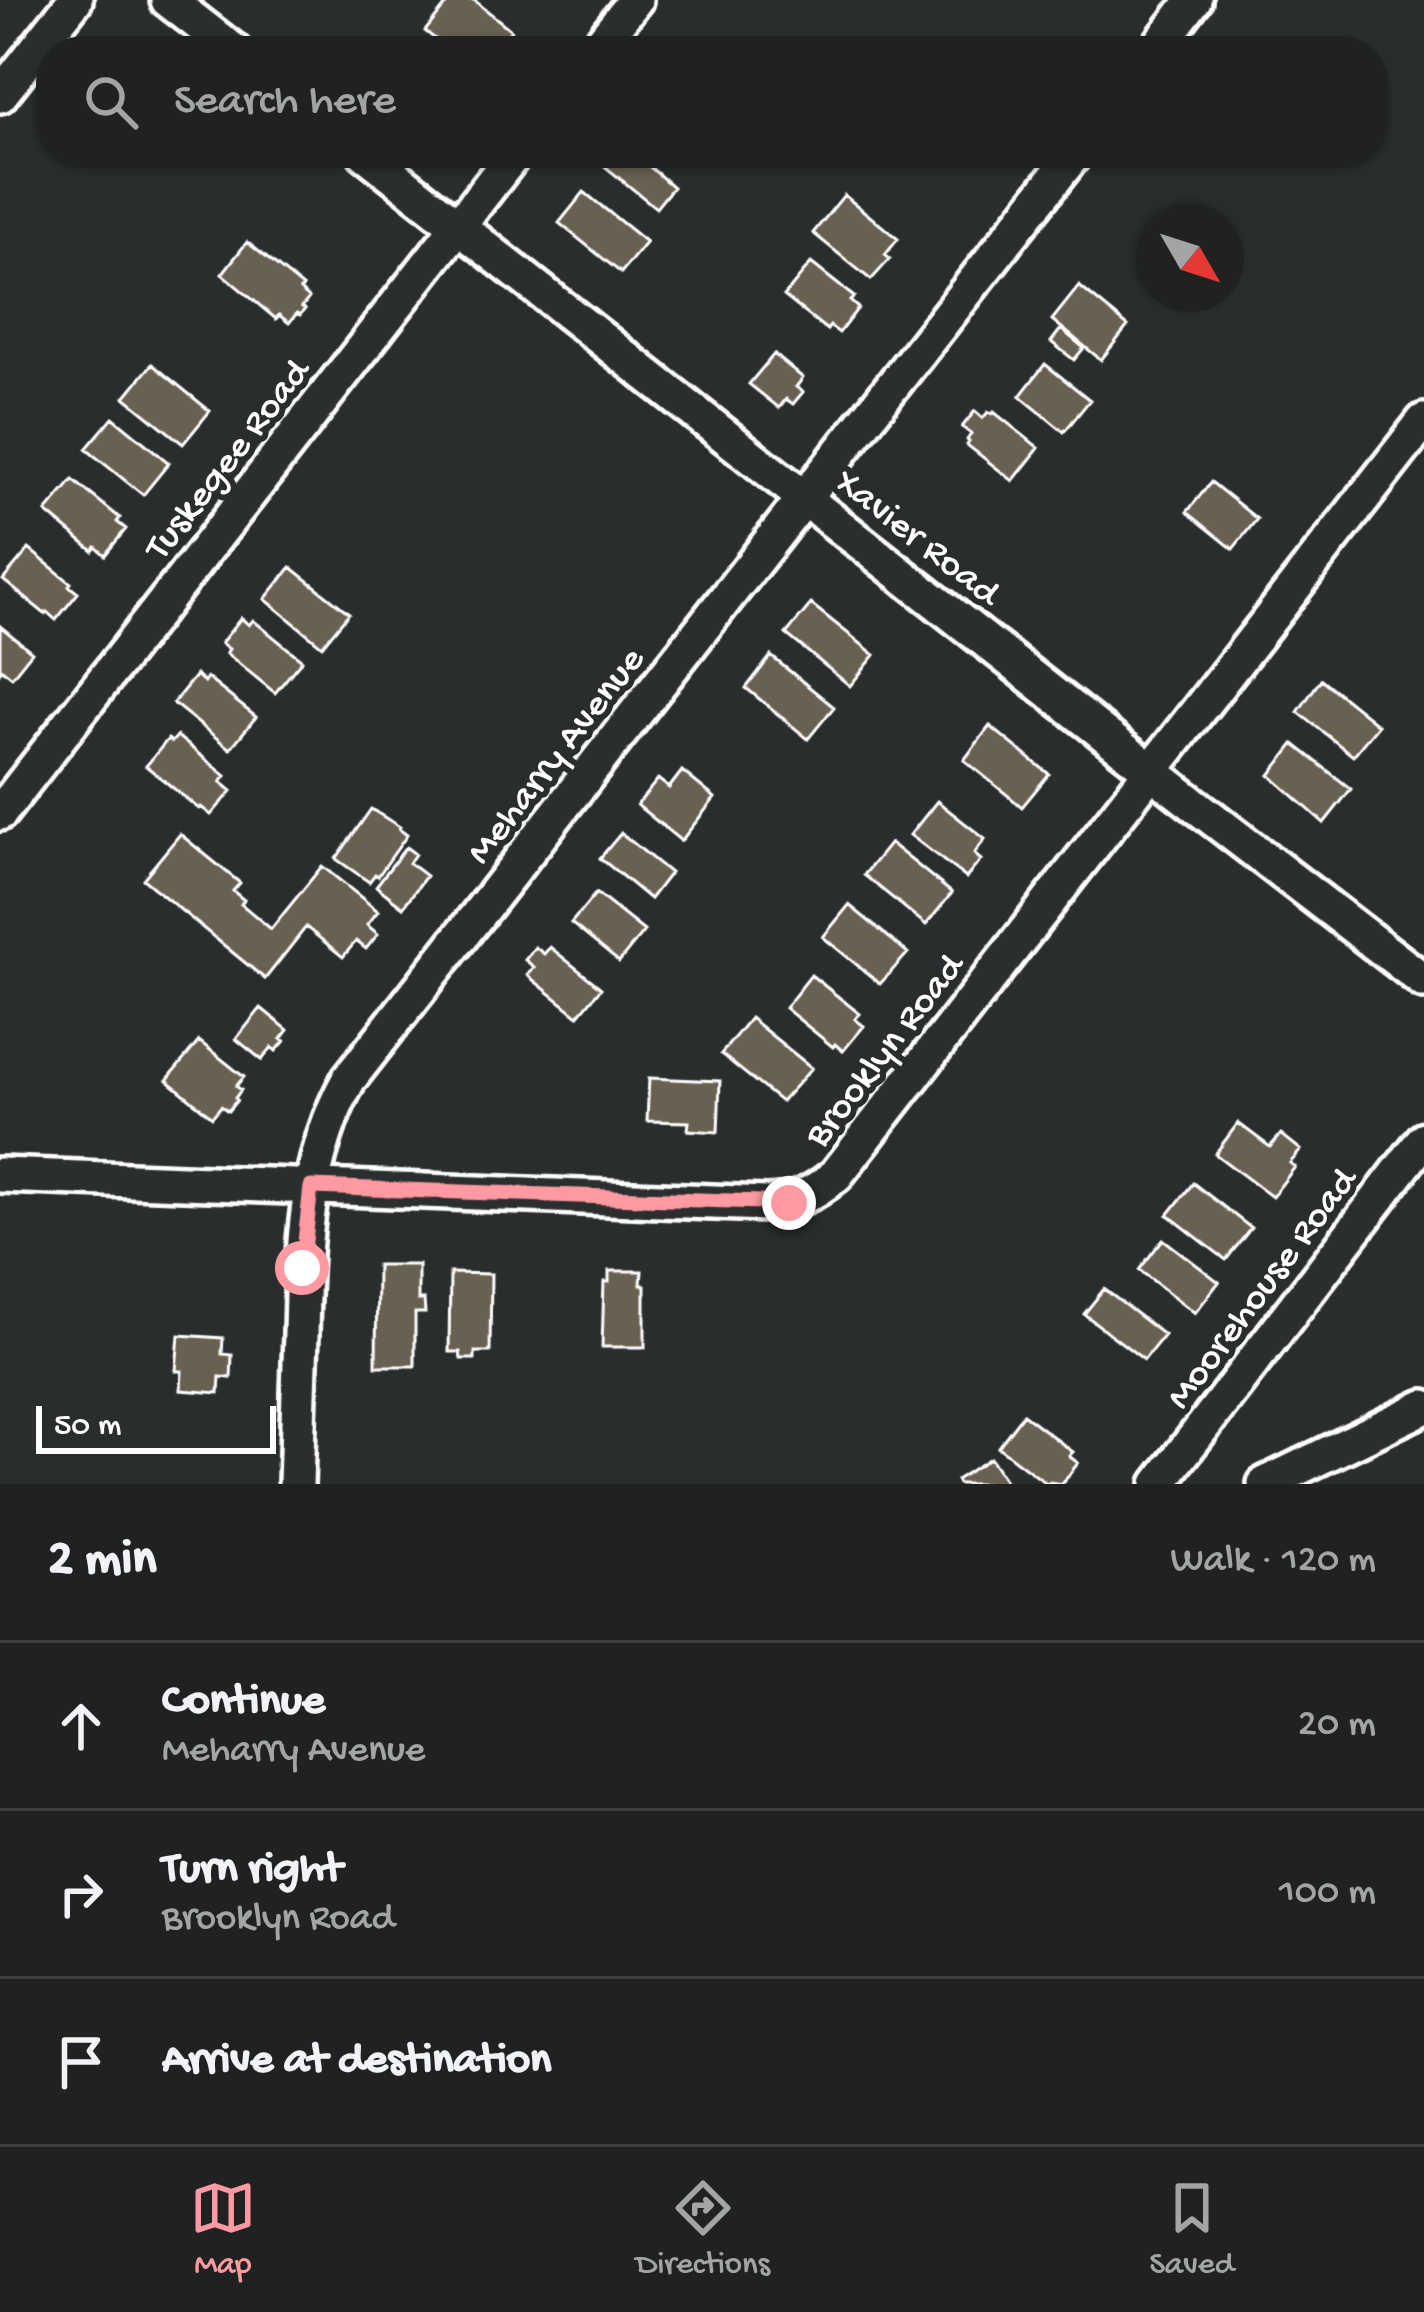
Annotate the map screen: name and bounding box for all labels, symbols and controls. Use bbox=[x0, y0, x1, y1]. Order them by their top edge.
search box bbox=[36, 36, 1388, 168]
icon: search bbox=[78, 69, 144, 135]
text: Search here bbox=[174, 76, 396, 129]
north arrow bbox=[1136, 204, 1244, 312]
street label: Tuskegee Road bbox=[136, 349, 324, 572]
street label: Xavier Road bbox=[823, 460, 1010, 620]
street label: Meharry Avenue bbox=[458, 639, 657, 875]
street label: Brooklyn Road bbox=[796, 944, 978, 1159]
street label: Moorehouse Road bbox=[1158, 1158, 1371, 1420]
route end bbox=[762, 1176, 816, 1230]
route start bbox=[275, 1241, 329, 1295]
scale bar bbox=[36, 1400, 276, 1453]
text: 50 m bbox=[54, 1408, 121, 1446]
text: 2 min bbox=[48, 1532, 157, 1592]
text: Walk · 120 m bbox=[1171, 1539, 1376, 1585]
text: Continue bbox=[162, 1676, 325, 1729]
icon: ahead bbox=[48, 1693, 114, 1759]
text: 20 m bbox=[1298, 1703, 1376, 1749]
text: Meharry Avenue bbox=[162, 1729, 425, 1775]
text: Turn right bbox=[162, 1844, 342, 1897]
icon: right bbox=[48, 1861, 114, 1927]
text: 100 m bbox=[1279, 1871, 1376, 1917]
text: Brooklyn Road bbox=[162, 1897, 394, 1943]
icon: arrive bbox=[48, 2029, 114, 2095]
text: Arrive at destination bbox=[162, 2035, 551, 2088]
tab: Map bbox=[190, 2175, 256, 2285]
tab: Directions bbox=[636, 2175, 770, 2285]
tab: Saved bbox=[1150, 2175, 1234, 2285]

